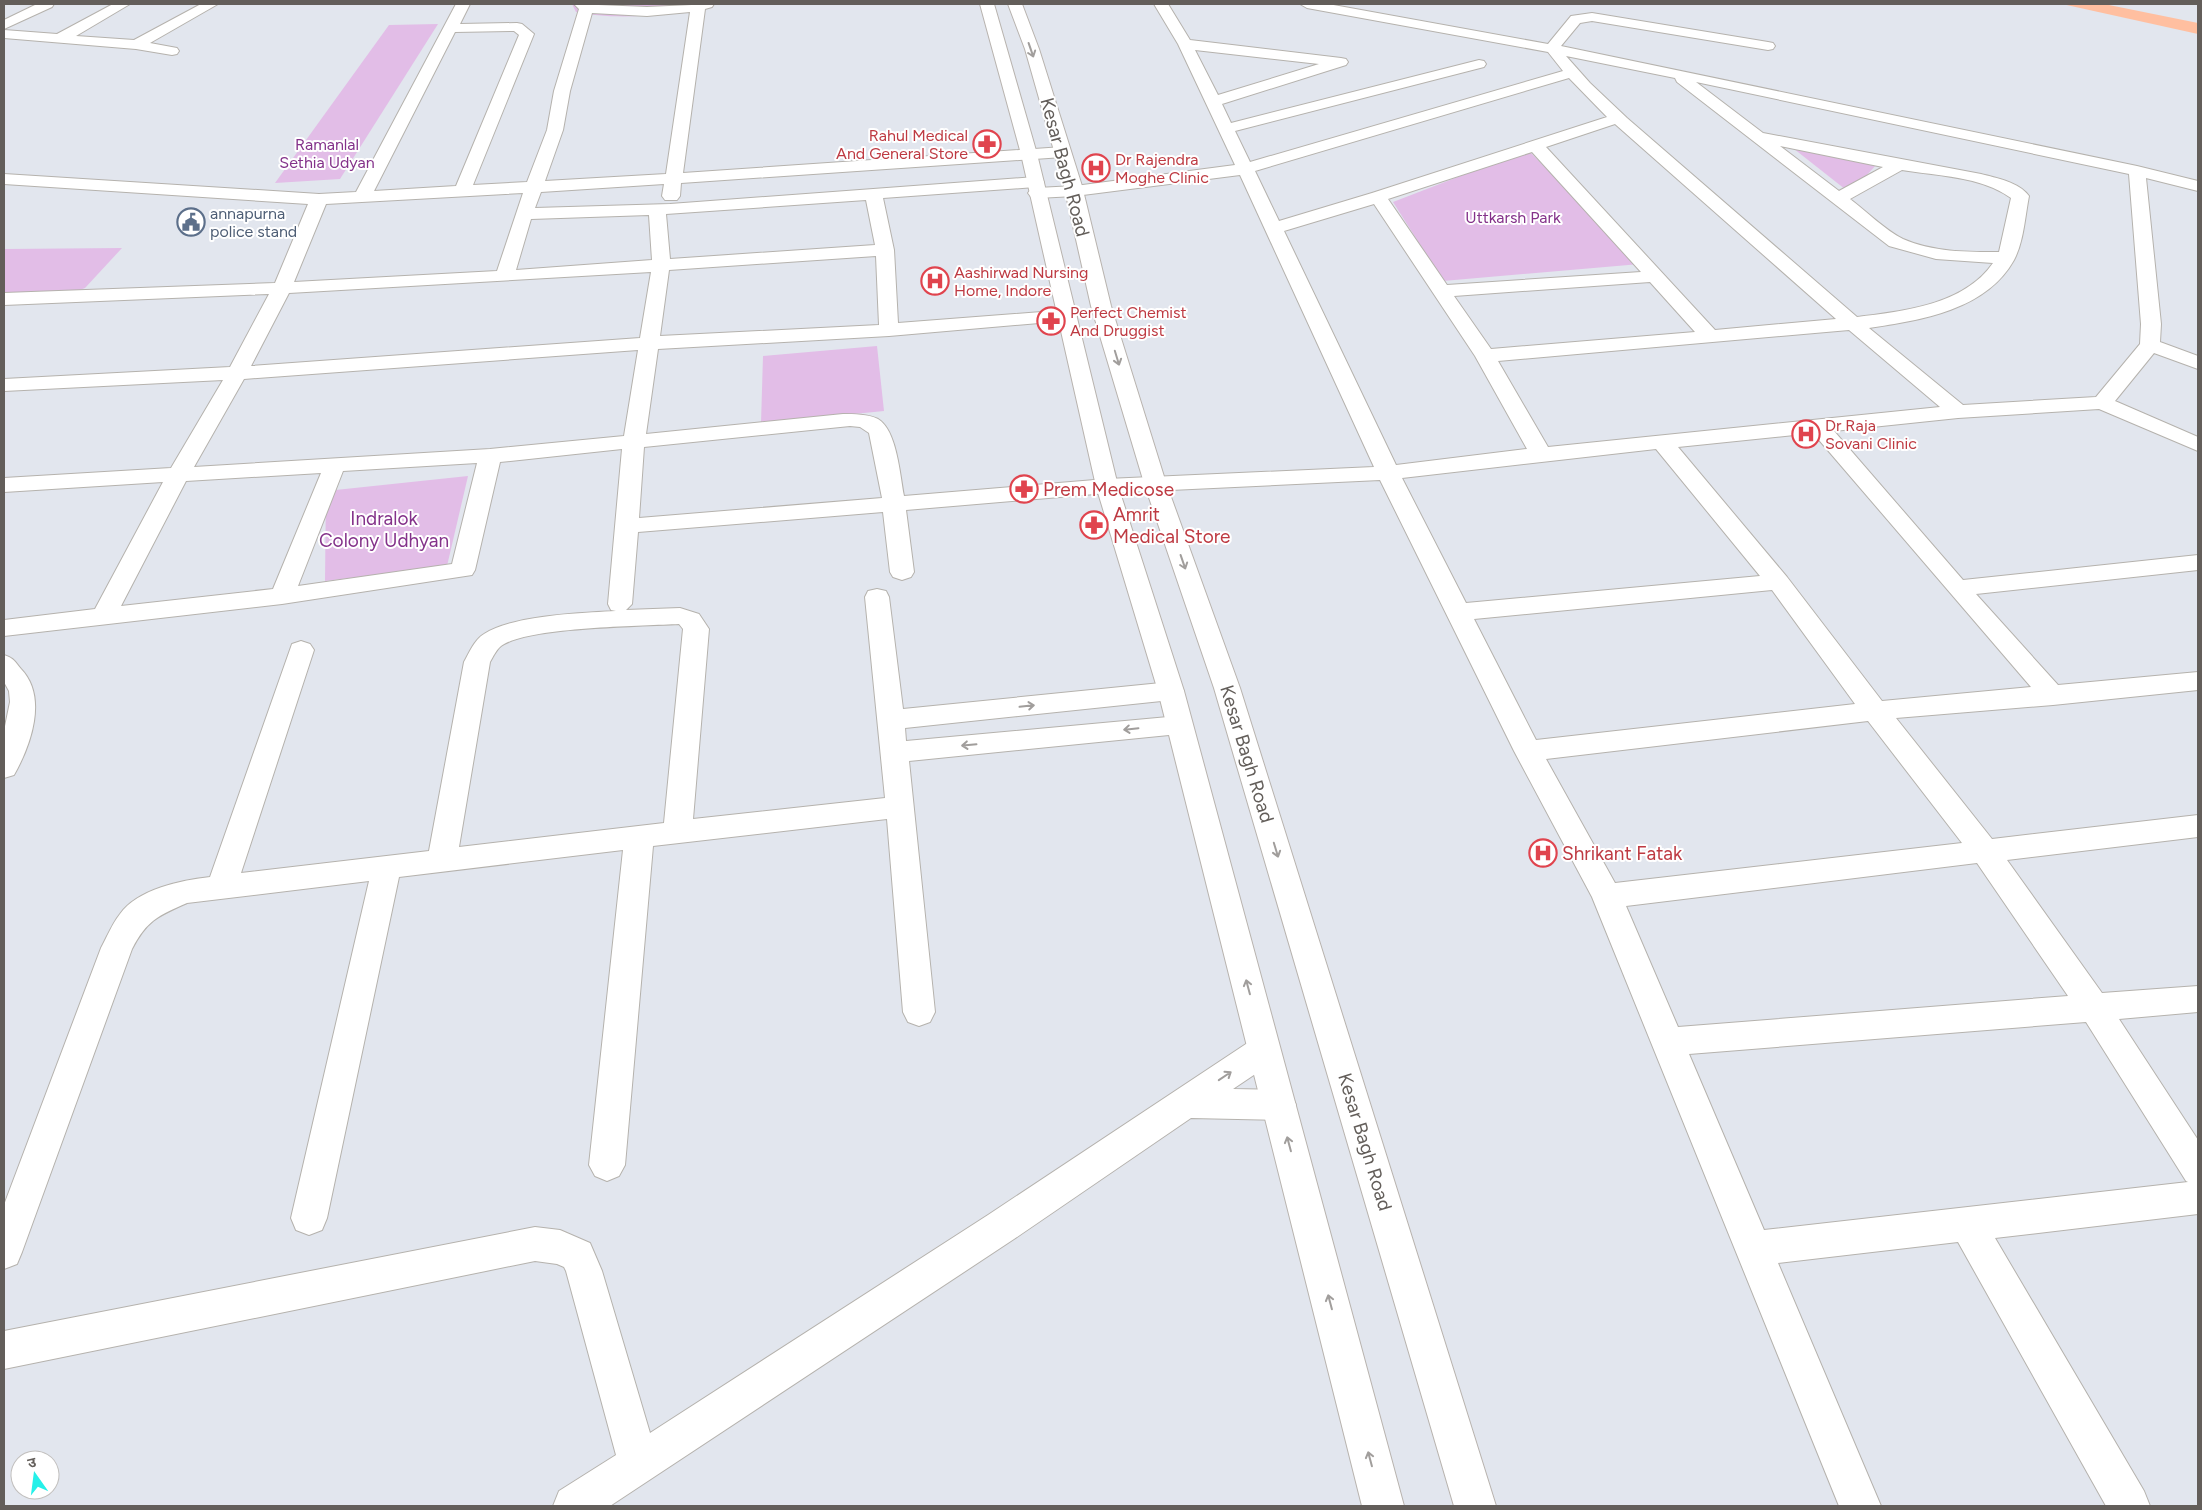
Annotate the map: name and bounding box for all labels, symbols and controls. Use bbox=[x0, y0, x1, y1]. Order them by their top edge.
one-way arrow bbox=[1027, 41, 1037, 57]
street label: Kesar Bagh Road bbox=[1035, 95, 1095, 239]
place label: Rahul Medical And General Store bbox=[836, 126, 968, 163]
pharmacy icon: Rahul Medical And General Store bbox=[972, 129, 1002, 159]
park label: Ramanlal Sethia Udyan bbox=[279, 135, 375, 172]
place label: Dr Rajendra Moghe Clinic bbox=[1115, 150, 1209, 187]
hospital icon: Dr Rajendra Moghe Clinic bbox=[1081, 153, 1111, 183]
place label: annapurna police stand bbox=[210, 204, 297, 241]
public building icon: annapurna police stand bbox=[176, 207, 206, 237]
park label: Uttkarsh Park bbox=[1465, 208, 1561, 227]
place label: Aashirwad Nursing Home, Indore bbox=[954, 263, 1088, 300]
hospital icon: Aashirwad Nursing Home, Indore bbox=[920, 266, 950, 296]
place label: Perfect Chemist And Druggist bbox=[1070, 303, 1187, 340]
pharmacy icon: Perfect Chemist And Druggist bbox=[1036, 306, 1066, 336]
one-way arrow bbox=[1112, 349, 1122, 365]
place label: Dr Raja Sovani Clinic bbox=[1825, 416, 1917, 453]
hospital icon: Dr Raja Sovani Clinic bbox=[1791, 419, 1821, 449]
pharmacy icon: Prem Medicose bbox=[1009, 474, 1039, 504]
place label: Prem Medicose bbox=[1043, 478, 1174, 501]
place label: Amrit Medical Store bbox=[1113, 503, 1230, 548]
park label: Indralok Colony Udhyan bbox=[319, 507, 449, 552]
pharmacy icon: Amrit Medical Store bbox=[1079, 510, 1109, 540]
one-way arrow bbox=[1179, 554, 1188, 569]
street label: Kesar Bagh Road bbox=[1215, 682, 1279, 826]
one-way arrow bbox=[1019, 701, 1035, 711]
one-way arrow bbox=[1123, 724, 1139, 734]
one-way arrow bbox=[961, 740, 977, 750]
hospital icon: Shrikant Fatak bbox=[1528, 838, 1558, 868]
one-way arrow bbox=[1272, 841, 1282, 857]
place label: Shrikant Fatak bbox=[1562, 842, 1683, 865]
one-way arrow bbox=[1242, 980, 1252, 996]
street label: Kesar Bagh Road bbox=[1333, 1070, 1397, 1214]
one-way arrow bbox=[1218, 1071, 1232, 1081]
one-way arrow bbox=[1284, 1137, 1293, 1153]
one-way arrow bbox=[1324, 1294, 1334, 1310]
north arrow bbox=[10, 1450, 60, 1500]
one-way arrow bbox=[1365, 1452, 1375, 1468]
text: उ bbox=[26, 1453, 39, 1472]

